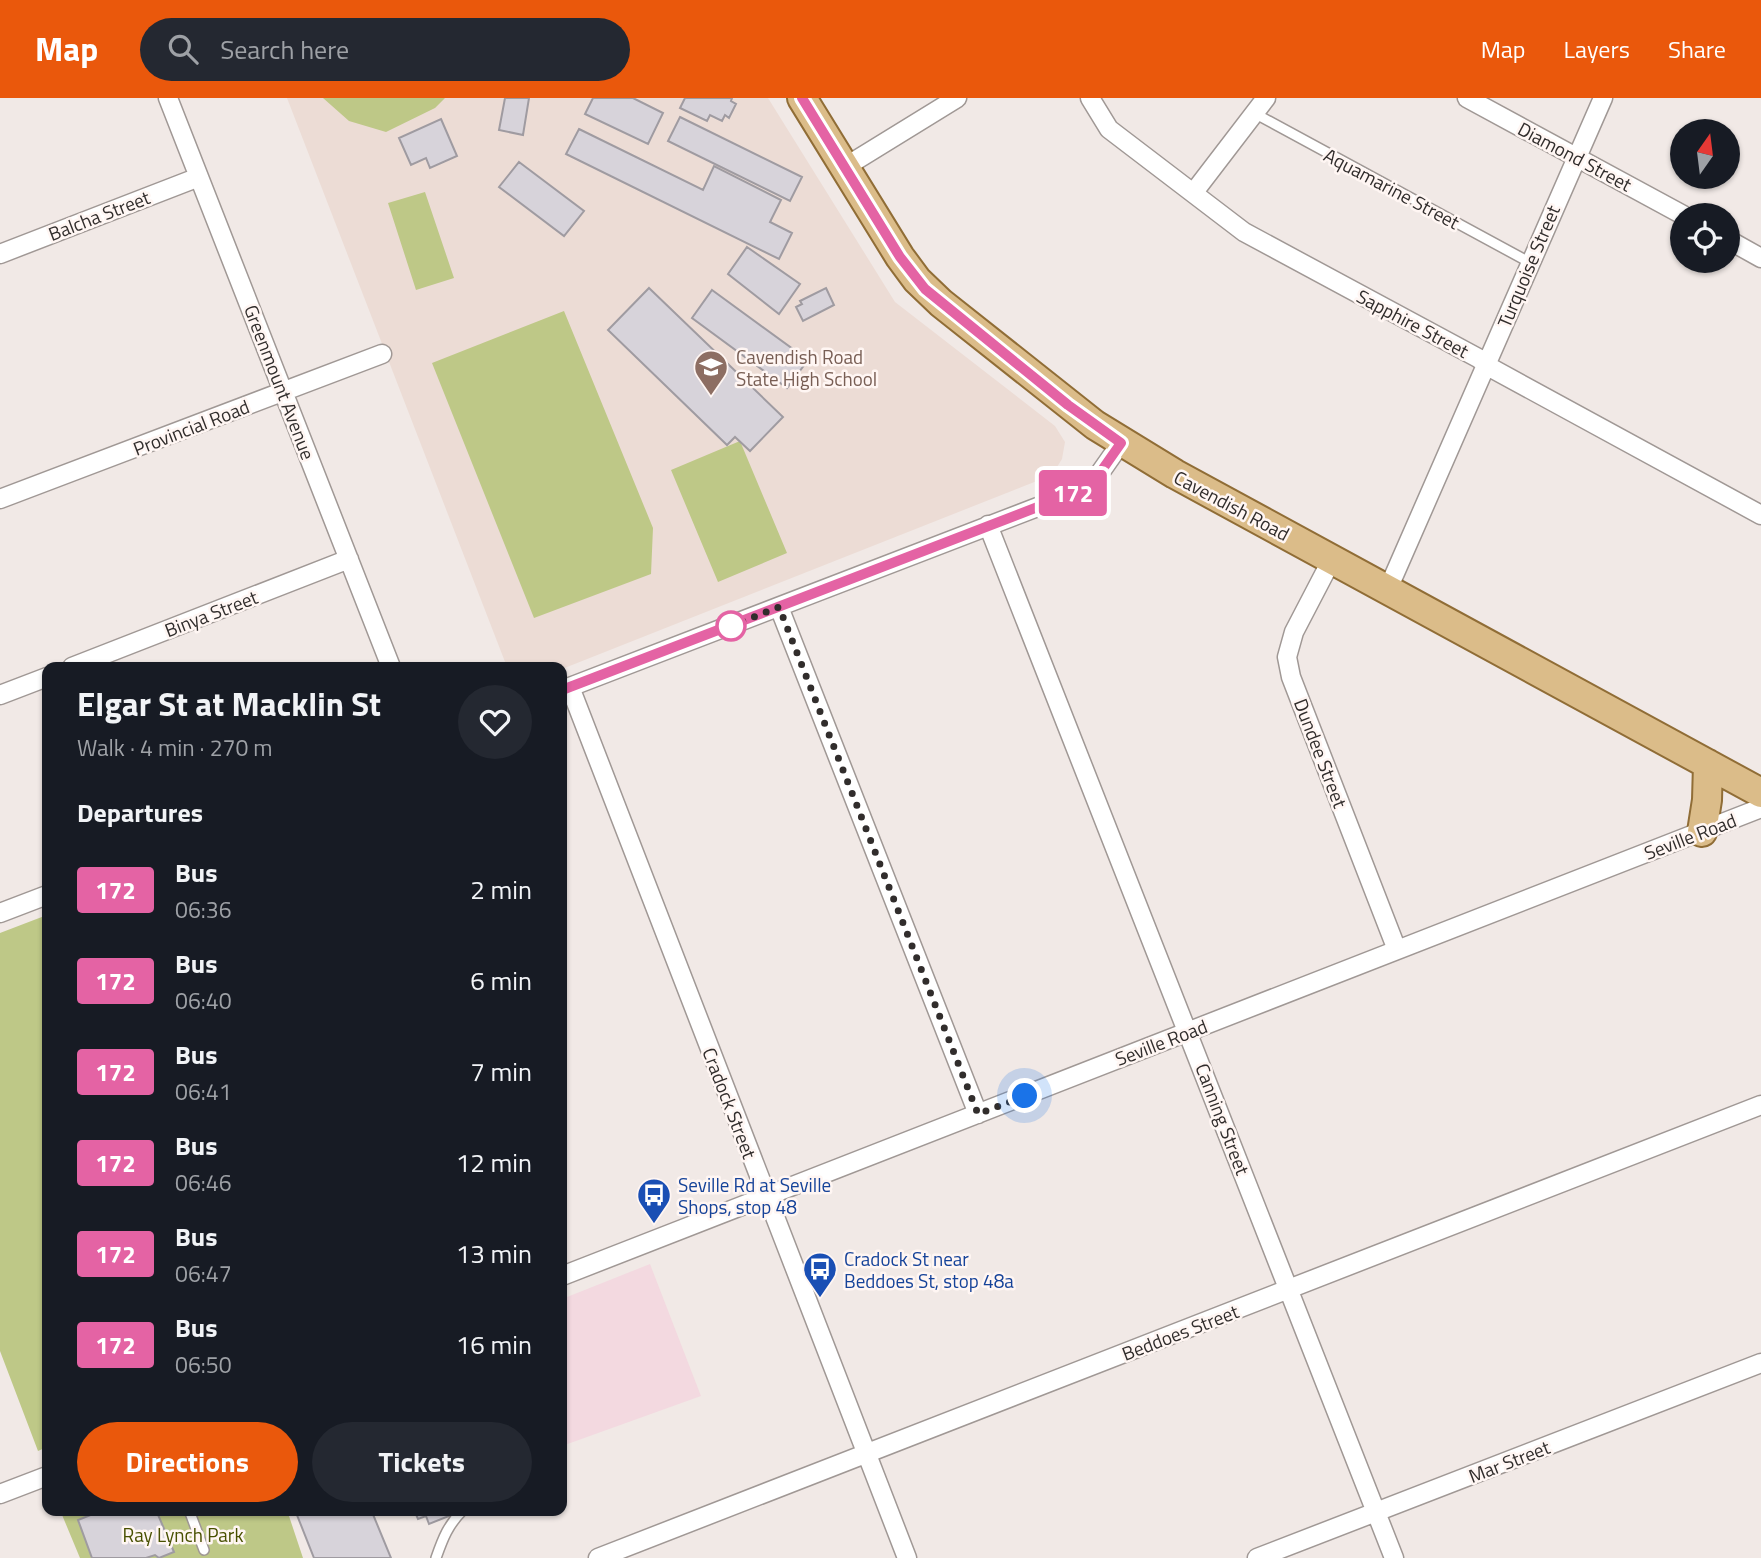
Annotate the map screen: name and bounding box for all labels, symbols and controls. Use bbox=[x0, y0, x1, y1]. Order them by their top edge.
search box bbox=[140, 18, 630, 81]
text: Map bbox=[35, 24, 98, 74]
icon: search bbox=[164, 30, 202, 68]
text: Search here bbox=[220, 30, 349, 69]
text: Map bbox=[1481, 31, 1526, 67]
text: Layers bbox=[1564, 31, 1630, 67]
text: Share bbox=[1668, 31, 1726, 67]
street label: Diamond Street bbox=[1513, 114, 1637, 198]
north arrow bbox=[1670, 119, 1740, 189]
map controls bbox=[1670, 119, 1740, 273]
street label: Aquamarine Street bbox=[1319, 140, 1465, 236]
street label: Balcha Street bbox=[44, 182, 154, 248]
street label: Turquoise Street bbox=[1489, 200, 1567, 332]
button: locate bbox=[1670, 203, 1740, 273]
street label: Sapphire Street bbox=[1352, 281, 1475, 365]
street label: Greenmount Avenue bbox=[237, 300, 323, 464]
place label: Cavendish Road State High School bbox=[736, 342, 877, 393]
school or university icon: Cavendish Road State High School bbox=[692, 348, 730, 397]
street label: Provincial Road bbox=[129, 391, 253, 463]
street label: Cavendish Road bbox=[1169, 462, 1295, 548]
line badge: 172 bbox=[1033, 470, 1113, 516]
text: 172 bbox=[1053, 475, 1093, 511]
street label: Binya Street bbox=[160, 582, 262, 644]
unlabelled marker bbox=[716, 611, 746, 641]
text: Elgar St at Macklin St bbox=[77, 679, 381, 729]
button: heart bbox=[458, 685, 532, 759]
street label: Dundee Street bbox=[1287, 694, 1355, 812]
text: Walk · 4 min · 270 m bbox=[77, 730, 273, 765]
text: Departures bbox=[77, 793, 203, 832]
street label: Seville Road bbox=[1640, 805, 1740, 867]
text: Bus bbox=[175, 853, 217, 892]
text: 2 min bbox=[470, 870, 532, 909]
text: 172 bbox=[95, 872, 136, 908]
text: 06:36 bbox=[175, 892, 232, 927]
text: Bus bbox=[175, 944, 217, 983]
text: 6 min bbox=[470, 961, 532, 1000]
text: 172 bbox=[95, 963, 136, 999]
text: 06:40 bbox=[175, 983, 232, 1018]
street label: Seville Road bbox=[1111, 1011, 1211, 1073]
text: Bus bbox=[175, 1035, 217, 1074]
street label: Cradock Street bbox=[696, 1043, 765, 1163]
text: 7 min bbox=[470, 1052, 532, 1091]
text: 172 bbox=[95, 1054, 136, 1090]
street label: Canning Street bbox=[1188, 1059, 1258, 1179]
text: 06:41 bbox=[175, 1074, 232, 1109]
your location bbox=[1007, 1078, 1042, 1113]
text: Bus bbox=[175, 1126, 217, 1165]
text: 12 min bbox=[456, 1143, 532, 1182]
text: 172 bbox=[95, 1145, 136, 1181]
text: 06:46 bbox=[175, 1165, 232, 1200]
place label: Seville Rd at Seville Shops, stop 48 bbox=[678, 1170, 831, 1221]
bus stop icon: Seville Rd at Seville Shops, stop 48 bbox=[635, 1176, 673, 1225]
text: Bus bbox=[175, 1217, 217, 1256]
text: 13 min bbox=[456, 1234, 532, 1273]
text: 172 bbox=[95, 1236, 136, 1272]
place label: Cradock St near Beddoes St, stop 48a bbox=[844, 1244, 1014, 1295]
bus stop icon: Cradock St near Beddoes St, stop 48a bbox=[801, 1250, 839, 1299]
text: 06:47 bbox=[175, 1256, 232, 1291]
street label: Beddoes Street bbox=[1117, 1296, 1243, 1368]
text: Bus bbox=[175, 1308, 217, 1347]
text: 16 min bbox=[456, 1325, 532, 1364]
text: 172 bbox=[95, 1327, 136, 1363]
text: 06:50 bbox=[175, 1347, 232, 1382]
button: Directions bbox=[77, 1422, 298, 1502]
button: Tickets bbox=[312, 1422, 532, 1502]
street label: Mar Street bbox=[1464, 1432, 1554, 1490]
park label: Ray Lynch Park bbox=[122, 1520, 244, 1549]

